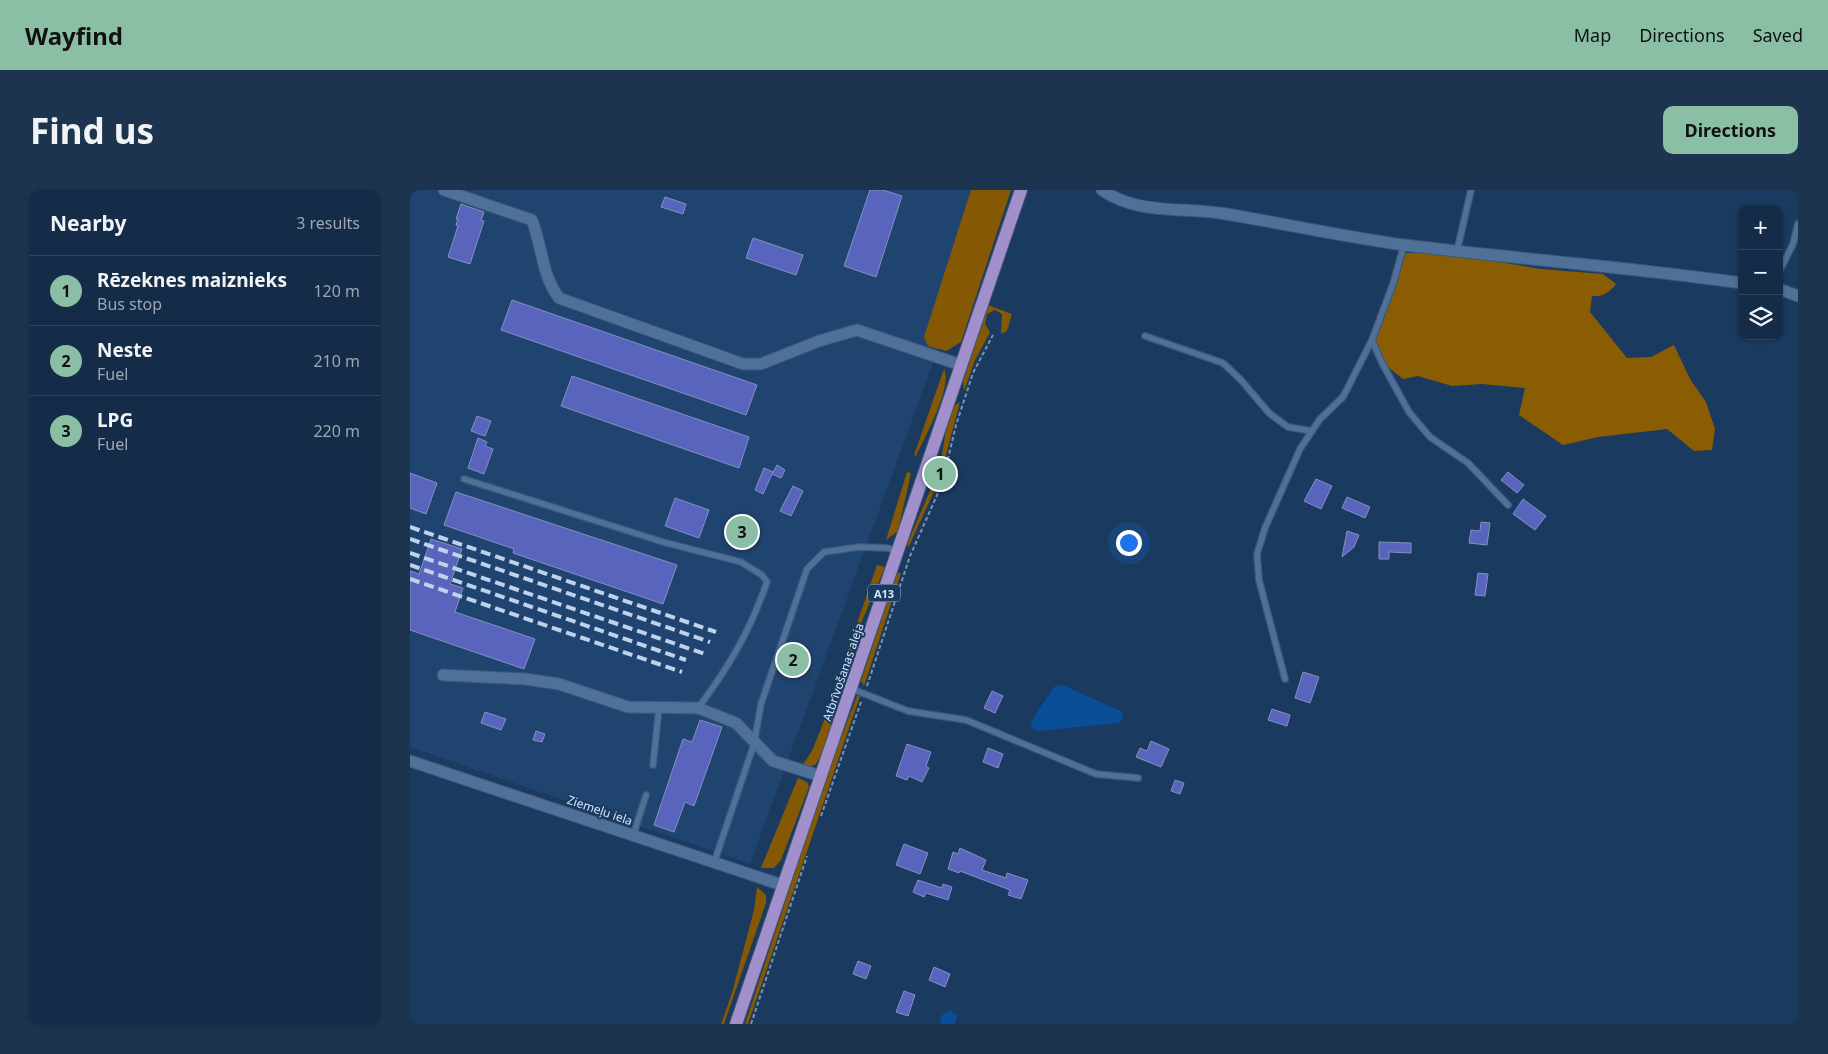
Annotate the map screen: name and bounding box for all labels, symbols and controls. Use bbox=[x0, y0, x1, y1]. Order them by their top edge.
text: Wayfind bbox=[25, 19, 123, 52]
text: Map bbox=[1574, 23, 1611, 47]
text: Directions bbox=[1639, 23, 1725, 47]
text: Saved bbox=[1753, 23, 1803, 47]
button: Directions bbox=[1663, 106, 1798, 154]
text: Find us bbox=[30, 107, 154, 154]
map controls bbox=[1738, 205, 1783, 340]
button: + bbox=[1738, 205, 1783, 250]
text: Nearby bbox=[50, 209, 126, 237]
text: 3 results bbox=[296, 212, 360, 234]
button: − bbox=[1738, 250, 1783, 295]
text: Rēzeknes maiznieks bbox=[97, 267, 287, 293]
text: 1 bbox=[61, 280, 71, 302]
text: 120 m bbox=[313, 280, 360, 302]
text: Bus stop bbox=[97, 293, 162, 315]
button: layers bbox=[1738, 295, 1783, 340]
text: Neste bbox=[97, 337, 153, 363]
text: 2 bbox=[61, 350, 71, 372]
text: 210 m bbox=[313, 350, 360, 372]
text: Fuel bbox=[97, 363, 128, 385]
text: LPG bbox=[97, 407, 133, 433]
text: 3 bbox=[61, 420, 71, 442]
text: 220 m bbox=[313, 420, 360, 442]
text: Fuel bbox=[97, 433, 128, 455]
pin: 1 bbox=[924, 455, 956, 493]
pin: 3 bbox=[726, 513, 758, 551]
your location bbox=[1116, 530, 1142, 556]
road number: A13 bbox=[868, 584, 900, 602]
street label: Atbrīvošanas aleja bbox=[818, 621, 868, 723]
pin: 2 bbox=[777, 641, 809, 679]
street label: Ziemeļu iela bbox=[565, 791, 635, 829]

